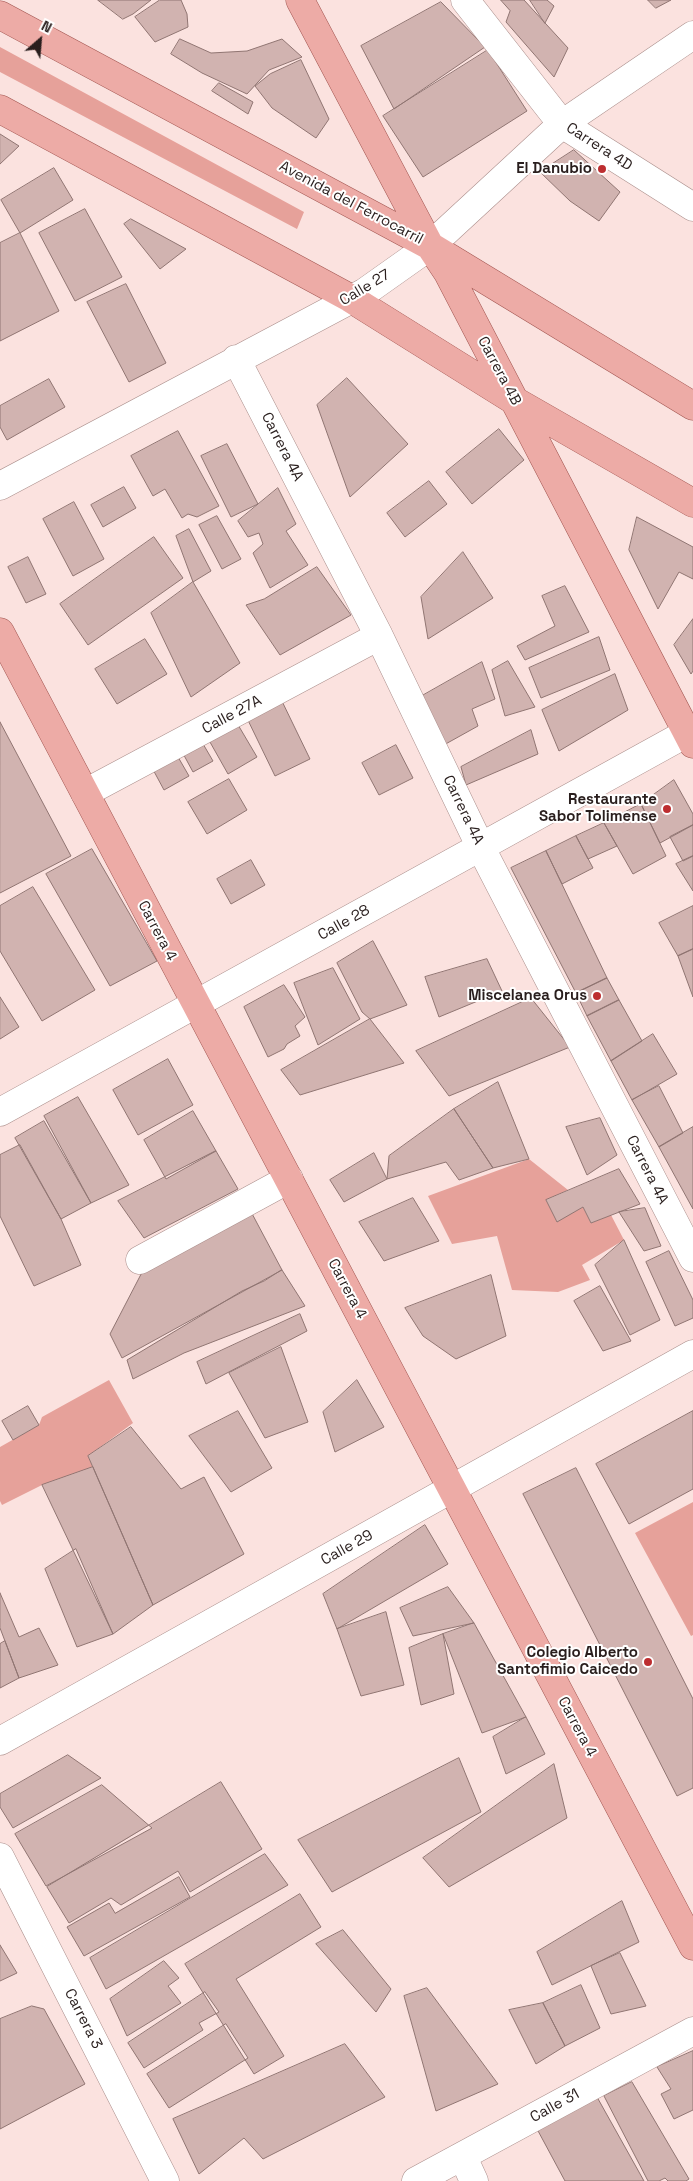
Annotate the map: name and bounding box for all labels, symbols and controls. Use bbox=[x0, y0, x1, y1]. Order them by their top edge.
north arrow bbox=[15, 15, 65, 65]
text: N bbox=[39, 16, 55, 37]
street label: Carrera 4D bbox=[562, 119, 636, 175]
street label: Avenida del Ferrocarril bbox=[276, 157, 426, 249]
place label: El Danubio bbox=[516, 160, 592, 178]
marker: El Danubio bbox=[596, 163, 608, 175]
street label: Calle 27 bbox=[336, 266, 394, 310]
street label: Carrera 4B bbox=[473, 334, 525, 408]
street label: Carrera 4A bbox=[257, 410, 307, 484]
street label: Calle 27A bbox=[199, 692, 265, 738]
street label: Carrera 4A bbox=[438, 772, 488, 848]
place label: Restaurante Sabor Tolimense bbox=[539, 791, 657, 826]
marker: Restaurante Sabor Tolimense bbox=[661, 803, 673, 815]
street label: Carrera 4 bbox=[134, 898, 180, 964]
street label: Calle 28 bbox=[315, 901, 373, 945]
place label: Miscelanea Orus bbox=[468, 987, 587, 1005]
marker: Miscelanea Orus bbox=[591, 990, 603, 1002]
street label: Carrera 4A bbox=[622, 1133, 672, 1207]
street label: Carrera 4 bbox=[324, 1256, 370, 1322]
street label: Calle 29 bbox=[318, 1526, 376, 1570]
place label: Colegio Alberto Santofimio Caicedo bbox=[497, 1644, 638, 1679]
marker: Colegio Alberto Santofimio Caicedo bbox=[642, 1656, 654, 1668]
street label: Carrera 4 bbox=[554, 1694, 600, 1760]
street label: Carrera 3 bbox=[60, 1986, 106, 2052]
street label: Calle 31 bbox=[527, 2085, 583, 2127]

